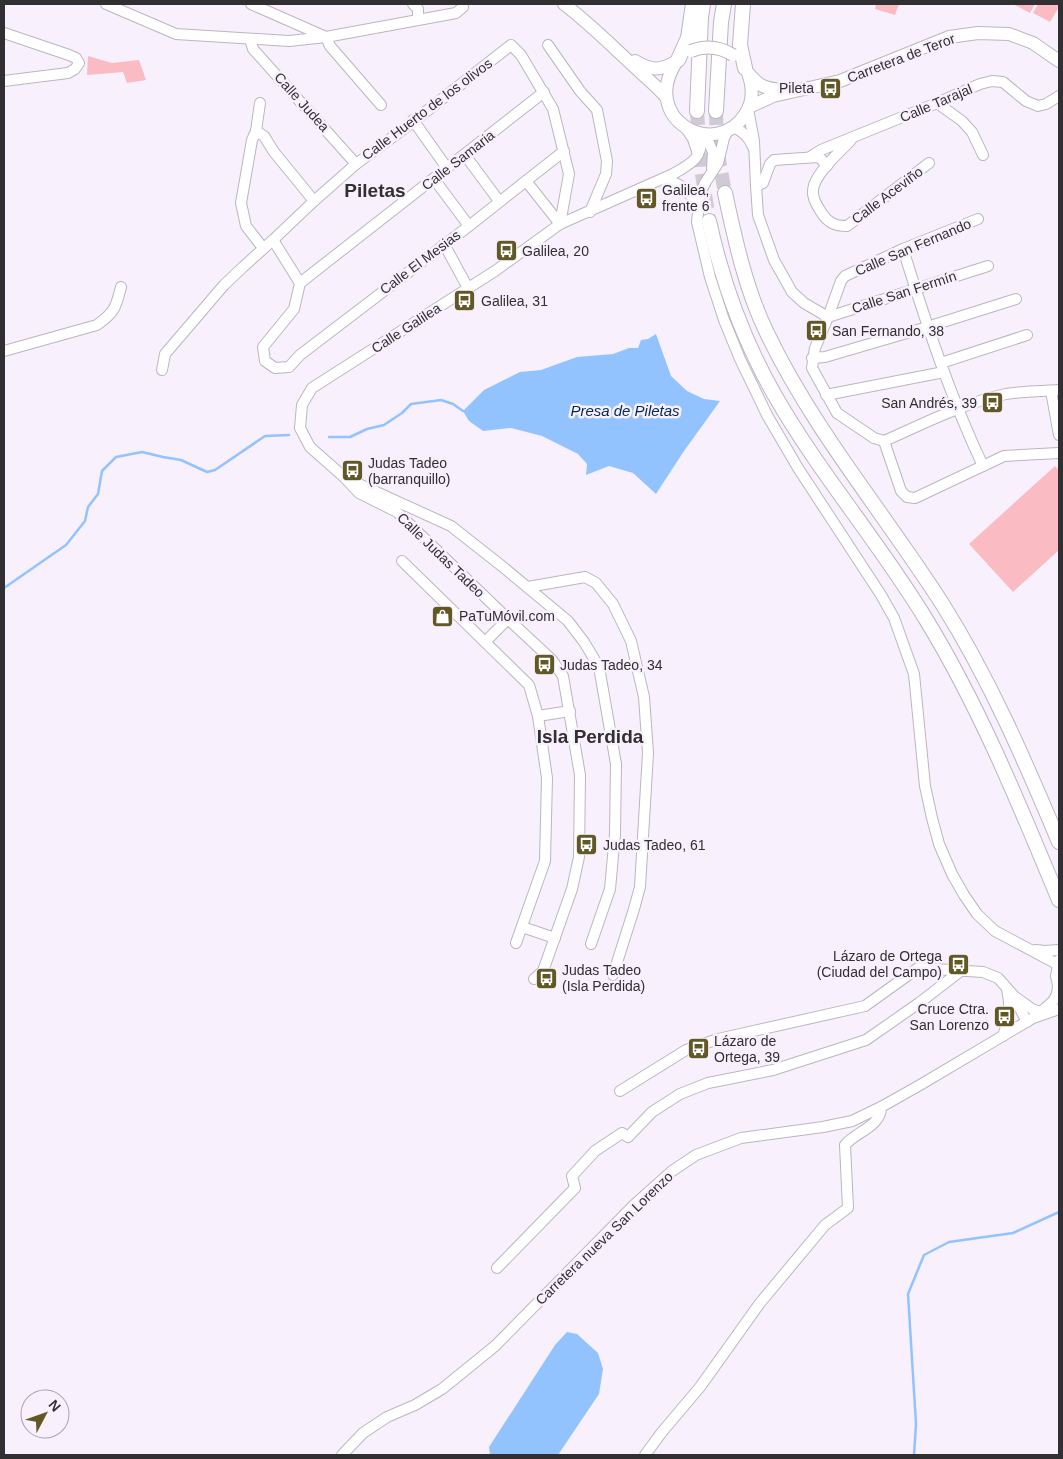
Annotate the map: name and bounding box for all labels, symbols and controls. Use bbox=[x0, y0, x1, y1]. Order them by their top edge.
street label: Carretera de Teror bbox=[845, 30, 957, 86]
street label: Calle Huerto de los olivos bbox=[359, 55, 495, 163]
street label: Calle Judea bbox=[271, 69, 333, 135]
bus stop icon: Pileta bbox=[818, 76, 842, 100]
place label: Pileta bbox=[779, 80, 814, 96]
street label: Calle Tarajal bbox=[898, 81, 974, 125]
street label: Calle Samaria bbox=[418, 127, 498, 193]
street label: Calle Aceviño bbox=[848, 163, 926, 227]
district label: Piletas bbox=[344, 180, 406, 201]
place label: Galilea, frente 6 bbox=[662, 182, 710, 214]
bus stop icon: Galilea, frente 6 bbox=[634, 186, 658, 210]
street label: Calle San Fernando bbox=[853, 215, 974, 279]
street label: Calle El Mesias bbox=[377, 227, 463, 297]
bus stop icon: Galilea, 20 bbox=[494, 239, 518, 263]
place label: Galilea, 20 bbox=[522, 243, 589, 259]
street label: Calle San Fermín bbox=[850, 268, 958, 316]
bus stop icon: Galilea, 31 bbox=[453, 289, 477, 313]
place label: Galilea, 31 bbox=[481, 293, 548, 309]
street label: Calle Galilea bbox=[368, 300, 444, 356]
bus stop icon: San Fernando, 38 bbox=[804, 319, 828, 343]
place label: San Fernando, 38 bbox=[832, 323, 944, 339]
bus stop icon: San Andrés, 39 bbox=[981, 391, 1005, 415]
place label: San Andrés, 39 bbox=[881, 395, 977, 411]
water label: Presa de Piletas bbox=[570, 402, 680, 419]
place label: Judas Tadeo (barranquillo) bbox=[368, 455, 450, 487]
bus stop icon: Judas Tadeo (barranquillo) bbox=[340, 459, 364, 483]
street label: Calle Judas Tadeo bbox=[394, 509, 488, 601]
shop icon: PaTuMóvil.com bbox=[431, 604, 455, 628]
place label: PaTuMóvil.com bbox=[459, 608, 555, 624]
bus stop icon: Judas Tadeo, 34 bbox=[532, 653, 556, 677]
place label: Judas Tadeo, 34 bbox=[560, 657, 663, 673]
district label: Isla Perdida bbox=[537, 726, 644, 747]
bus stop icon: Judas Tadeo, 61 bbox=[575, 833, 599, 857]
place label: Judas Tadeo, 61 bbox=[603, 837, 706, 853]
place label: Lázaro de Ortega (Ciudad del Campo) bbox=[817, 948, 942, 980]
bus stop icon: Lázaro de Ortega (Ciudad del Campo) bbox=[946, 952, 970, 976]
place label: Judas Tadeo (Isla Perdida) bbox=[562, 962, 645, 994]
bus stop icon: Judas Tadeo (Isla Perdida) bbox=[534, 966, 558, 990]
place label: Cruce Ctra. San Lorenzo bbox=[910, 1001, 989, 1033]
bus stop icon: Cruce Ctra. San Lorenzo bbox=[993, 1005, 1017, 1029]
place label: Lázaro de Ortega, 39 bbox=[714, 1033, 780, 1065]
bus stop icon: Lázaro de Ortega, 39 bbox=[686, 1037, 710, 1061]
street label: Carretera nueva San Lorenzo bbox=[532, 1168, 676, 1308]
north arrow bbox=[20, 1389, 70, 1439]
text: N bbox=[45, 1396, 64, 1415]

